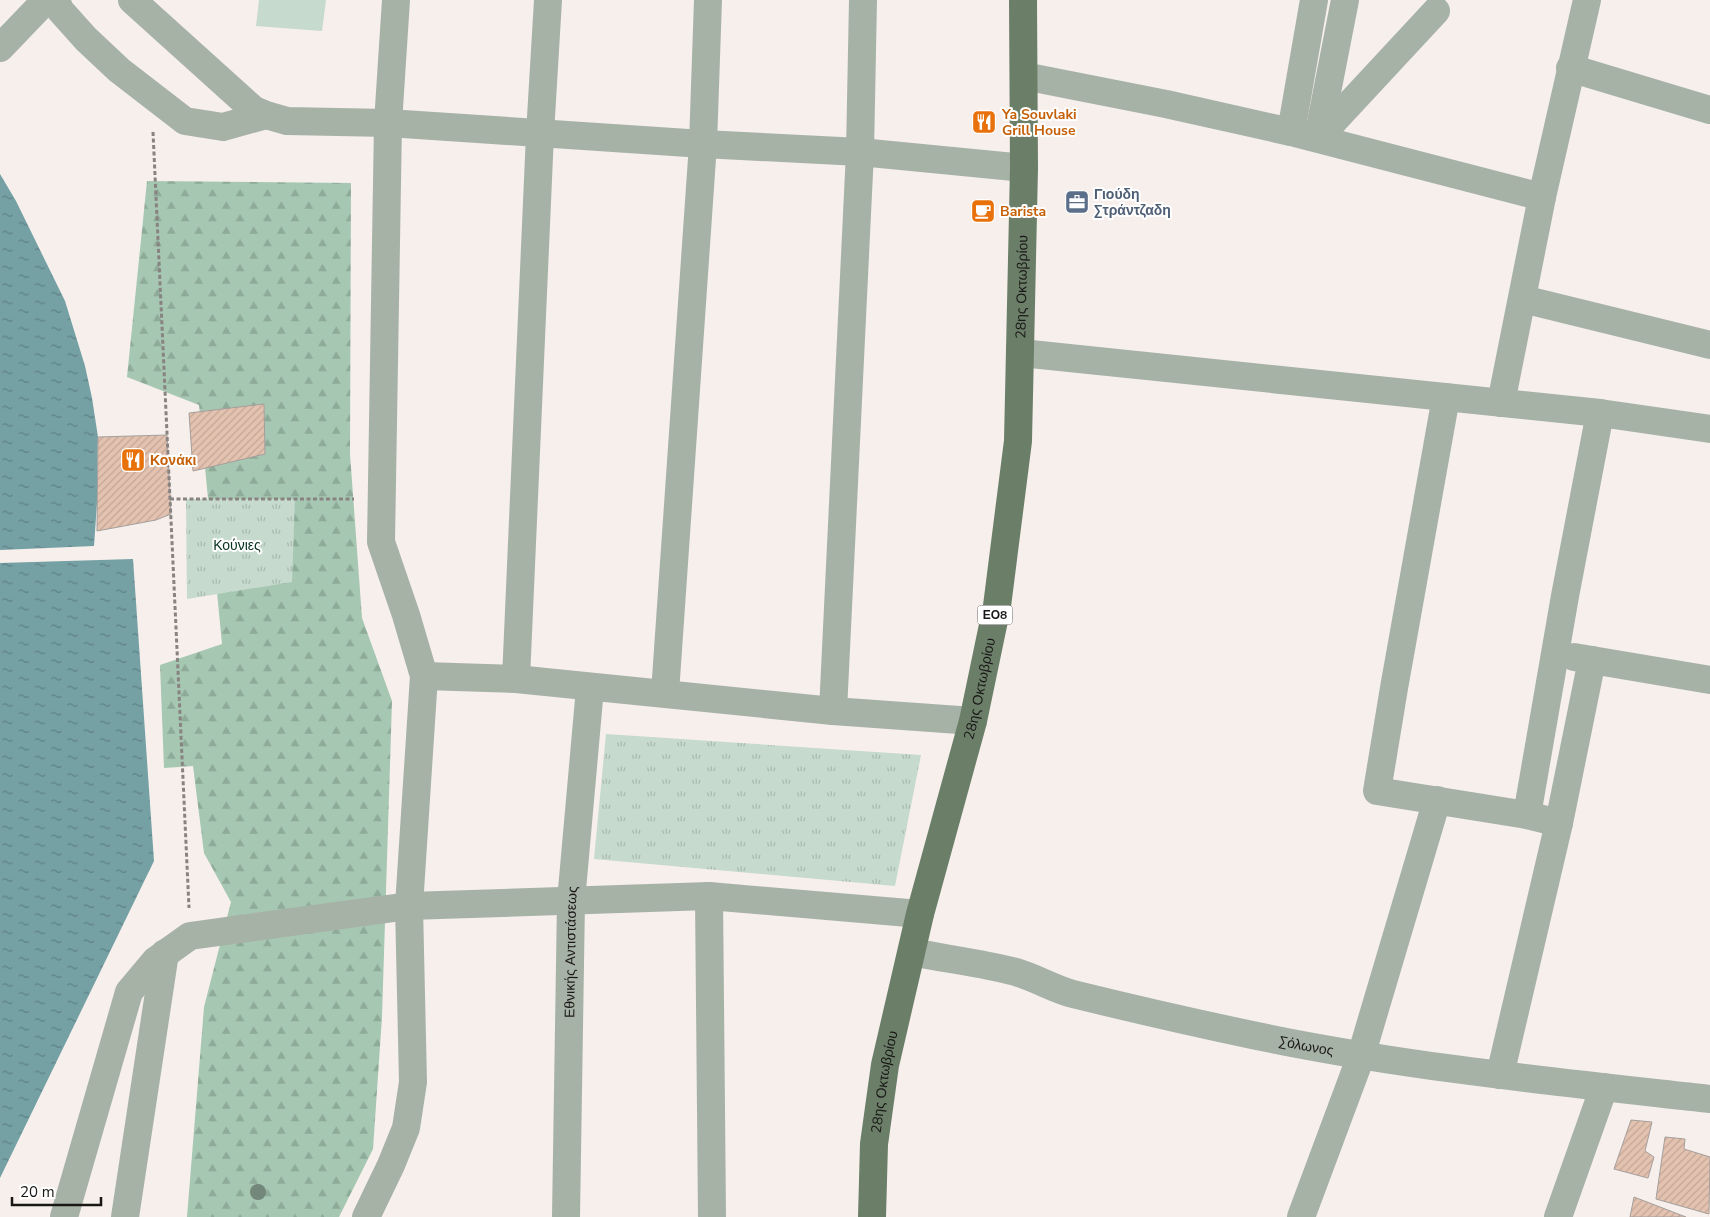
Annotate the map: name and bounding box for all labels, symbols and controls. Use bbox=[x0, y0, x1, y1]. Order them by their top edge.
place label: Ya Souvlaki Grill House bbox=[1001, 105, 1077, 140]
restaurant icon: Ya Souvlaki Grill House bbox=[971, 109, 997, 135]
place label: Γιούδη Στράντζαδη bbox=[1094, 185, 1171, 220]
office icon: Γιούδη Στράντζαδη bbox=[1064, 189, 1090, 215]
cafe icon: Barista bbox=[970, 198, 996, 224]
place label: Barista bbox=[1000, 202, 1046, 221]
street label: 28ης Οκτωβρίου bbox=[1011, 235, 1032, 339]
restaurant icon: Κονάκι bbox=[120, 447, 146, 473]
place label: Κονάκι bbox=[150, 451, 197, 470]
park label: Κούνιες bbox=[213, 536, 261, 555]
road number: ΕΟ8 bbox=[978, 606, 1012, 624]
street label: 28ης Οκτωβρίου bbox=[959, 636, 1000, 742]
street label: Εθνικής Αντιστάσεως bbox=[560, 885, 582, 1018]
street label: 28ης Οκτωβρίου bbox=[866, 1029, 902, 1134]
street label: Σόλωνος bbox=[1277, 1031, 1335, 1060]
scale bar bbox=[12, 1174, 101, 1206]
text: 20 m bbox=[20, 1182, 55, 1202]

